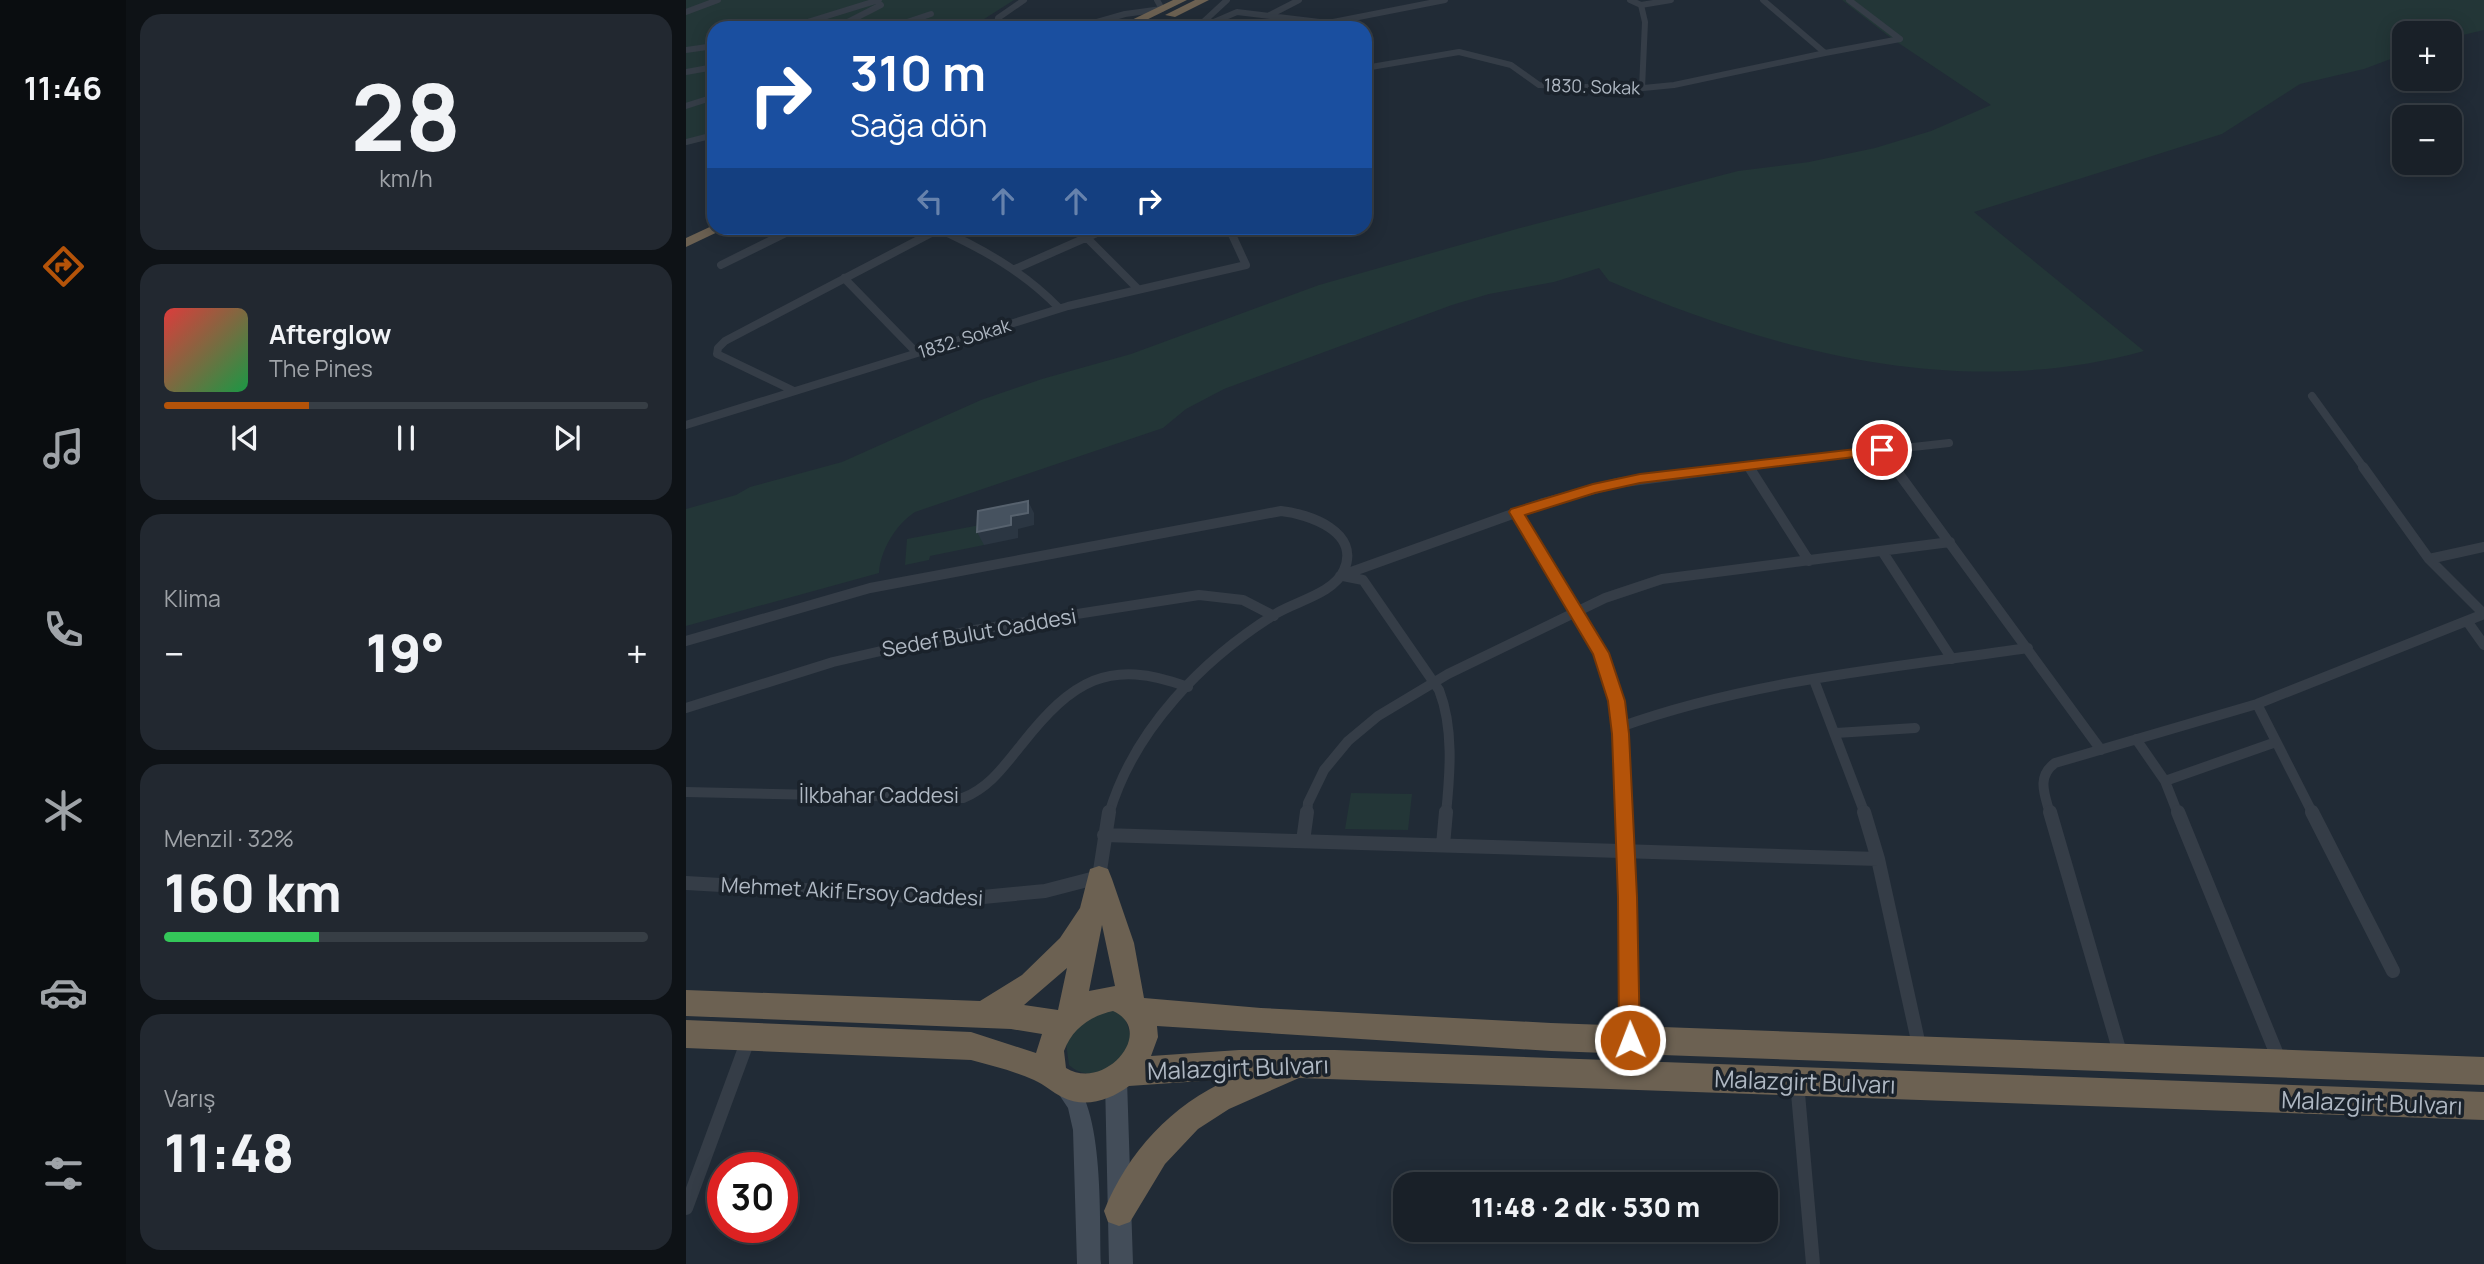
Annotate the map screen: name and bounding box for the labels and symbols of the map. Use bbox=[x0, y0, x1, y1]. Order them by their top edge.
street label: 1830. Sokak bbox=[1544, 72, 1642, 100]
street label: 1832. Sokak bbox=[915, 312, 1014, 363]
pin bbox=[1852, 420, 1912, 480]
street label: Sedef Bulut Caddesi bbox=[880, 601, 1078, 663]
street label: İlkbahar Caddesi bbox=[799, 781, 959, 809]
street label: Mehmet Akif Ersoy Caddesi bbox=[720, 870, 984, 912]
position arrow bbox=[1593, 1003, 1667, 1077]
street label: Malazgirt Bulvarı bbox=[1147, 1047, 1329, 1087]
street label: Malazgirt Bulvarı bbox=[1714, 1061, 1896, 1101]
street label: Malazgirt Bulvarı bbox=[2281, 1082, 2463, 1122]
speed limit sign: 30 bbox=[707, 1152, 798, 1243]

